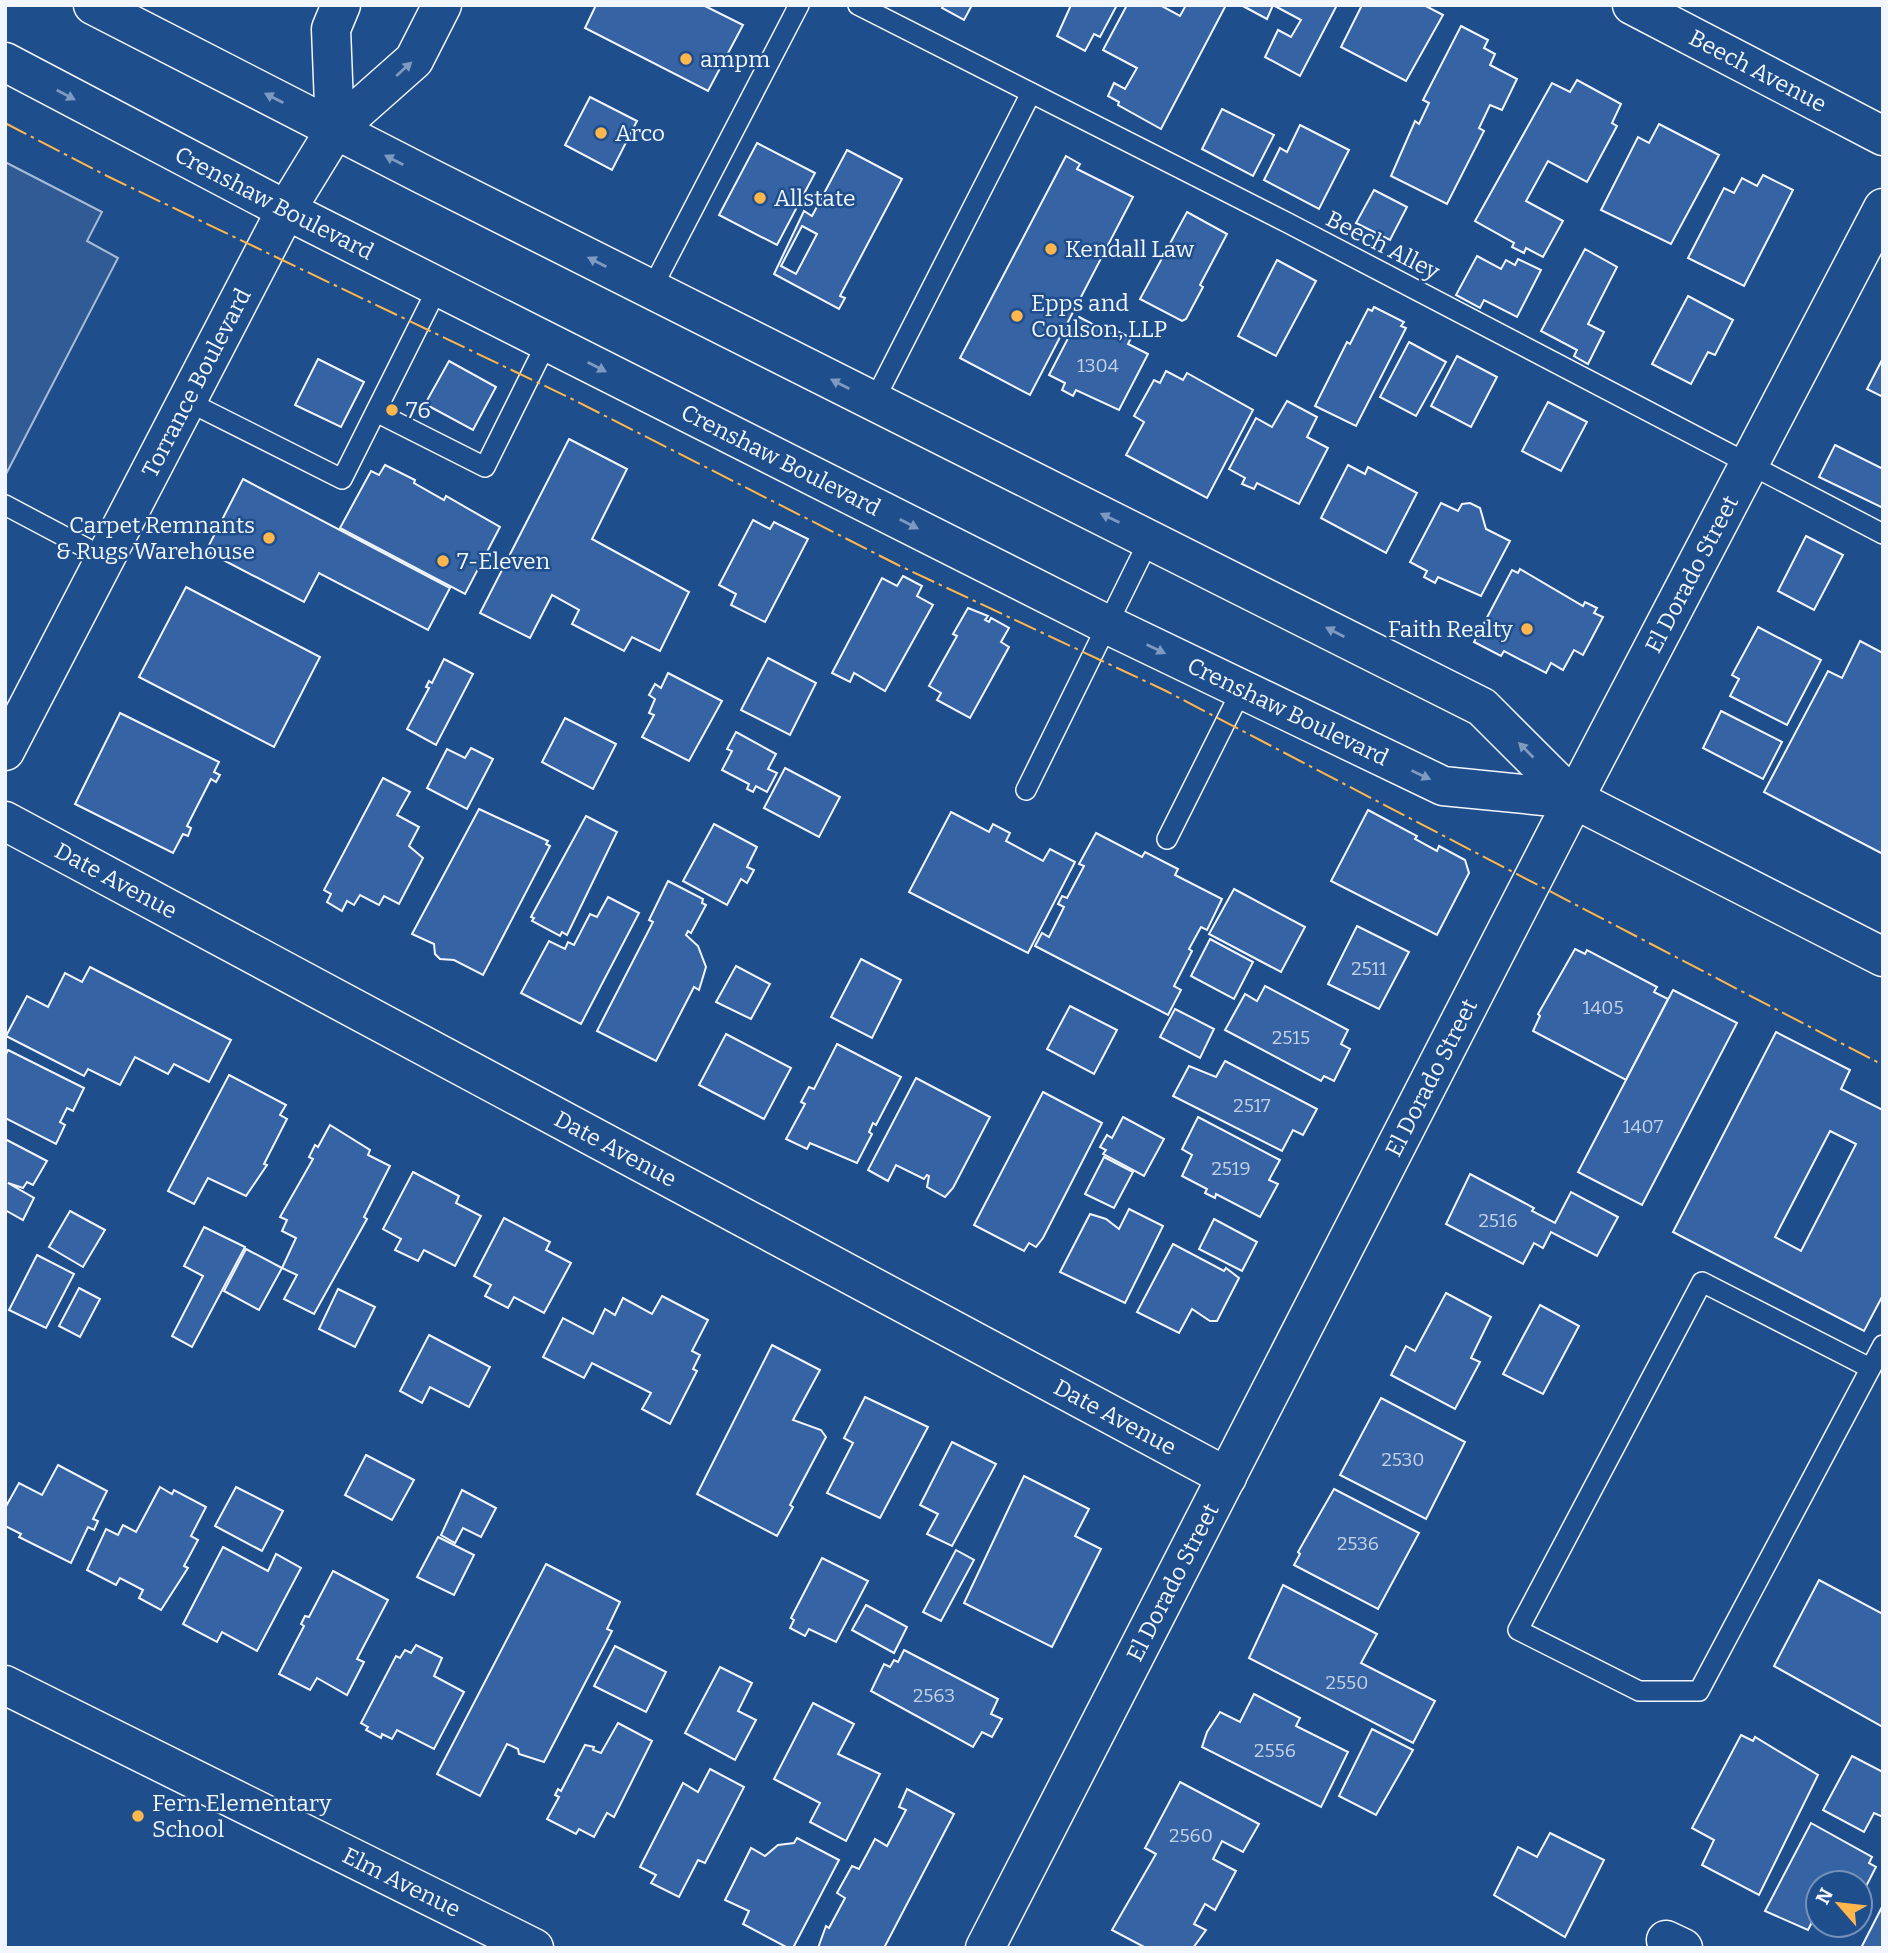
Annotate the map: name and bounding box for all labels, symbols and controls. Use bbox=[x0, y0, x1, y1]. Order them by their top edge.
street label: Beech Avenue bbox=[1684, 23, 1831, 118]
place label: ampm bbox=[700, 45, 770, 73]
marker: ampm bbox=[678, 51, 694, 67]
one-way arrow bbox=[395, 61, 412, 77]
one-way arrow bbox=[56, 88, 76, 100]
one-way arrow bbox=[264, 93, 284, 104]
place label: Arco bbox=[615, 119, 665, 147]
marker: Arco bbox=[593, 125, 609, 141]
street label: Crenshaw Boulevard bbox=[170, 140, 379, 266]
one-way arrow bbox=[384, 154, 404, 165]
place label: Allstate bbox=[774, 184, 856, 212]
marker: Allstate bbox=[752, 190, 768, 206]
street label: Beech Alley bbox=[1322, 204, 1445, 286]
place label: Kendall Law bbox=[1065, 235, 1195, 263]
marker: Kendall Law bbox=[1043, 241, 1059, 257]
one-way arrow bbox=[587, 257, 607, 268]
street label: Torrance Boulevard bbox=[136, 283, 257, 482]
place label: Epps and Coulson, LLP bbox=[1031, 289, 1167, 343]
marker: Epps and Coulson, LLP bbox=[1009, 308, 1025, 324]
house number: 1304 bbox=[1077, 354, 1119, 377]
one-way arrow bbox=[587, 361, 607, 372]
one-way arrow bbox=[830, 379, 850, 390]
place label: 76 bbox=[406, 396, 431, 424]
street label: Crenshaw Boulevard bbox=[677, 398, 886, 522]
marker: 76 bbox=[384, 402, 400, 418]
street label: El Dorado Street bbox=[1639, 491, 1744, 657]
place label: Carpet Remnants & Rugs Warehouse bbox=[56, 511, 255, 565]
one-way arrow bbox=[1100, 513, 1120, 524]
one-way arrow bbox=[899, 519, 919, 530]
marker: Carpet Remnants & Rugs Warehouse bbox=[261, 530, 277, 546]
place label: 7-Eleven bbox=[457, 547, 550, 575]
marker: 7-Eleven bbox=[435, 553, 451, 569]
place label: Faith Realty bbox=[1388, 615, 1514, 643]
marker: Faith Realty bbox=[1519, 621, 1535, 637]
one-way arrow bbox=[1325, 626, 1345, 637]
one-way arrow bbox=[1146, 643, 1166, 654]
street label: Crenshaw Boulevard bbox=[1183, 651, 1393, 772]
one-way arrow bbox=[1518, 743, 1535, 759]
one-way arrow bbox=[1411, 769, 1431, 781]
street label: Date Avenue bbox=[50, 836, 182, 925]
house number: 2511 bbox=[1351, 957, 1387, 980]
street label: El Dorado Street bbox=[1379, 994, 1483, 1161]
house number: 1405 bbox=[1582, 996, 1624, 1019]
house number: 2515 bbox=[1272, 1026, 1310, 1049]
house number: 2517 bbox=[1233, 1094, 1271, 1117]
street label: Date Avenue bbox=[550, 1105, 682, 1193]
house number: 1407 bbox=[1623, 1115, 1664, 1138]
house number: 2519 bbox=[1211, 1157, 1251, 1180]
house number: 2516 bbox=[1478, 1209, 1518, 1232]
street label: Date Avenue bbox=[1049, 1373, 1181, 1461]
house number: 2530 bbox=[1381, 1448, 1425, 1471]
street label: El Dorado Street bbox=[1120, 1499, 1225, 1666]
house number: 2536 bbox=[1337, 1532, 1379, 1555]
house number: 2550 bbox=[1326, 1671, 1368, 1694]
house number: 2563 bbox=[913, 1684, 955, 1707]
house number: 2556 bbox=[1254, 1739, 1296, 1762]
place label: Fern Elementary School bbox=[152, 1789, 332, 1843]
marker: Fern Elementary School bbox=[130, 1808, 146, 1824]
house number: 2560 bbox=[1169, 1824, 1213, 1847]
street label: Elm Avenue bbox=[338, 1841, 465, 1923]
north arrow bbox=[1804, 1869, 1874, 1939]
text: N bbox=[1811, 1884, 1838, 1908]

